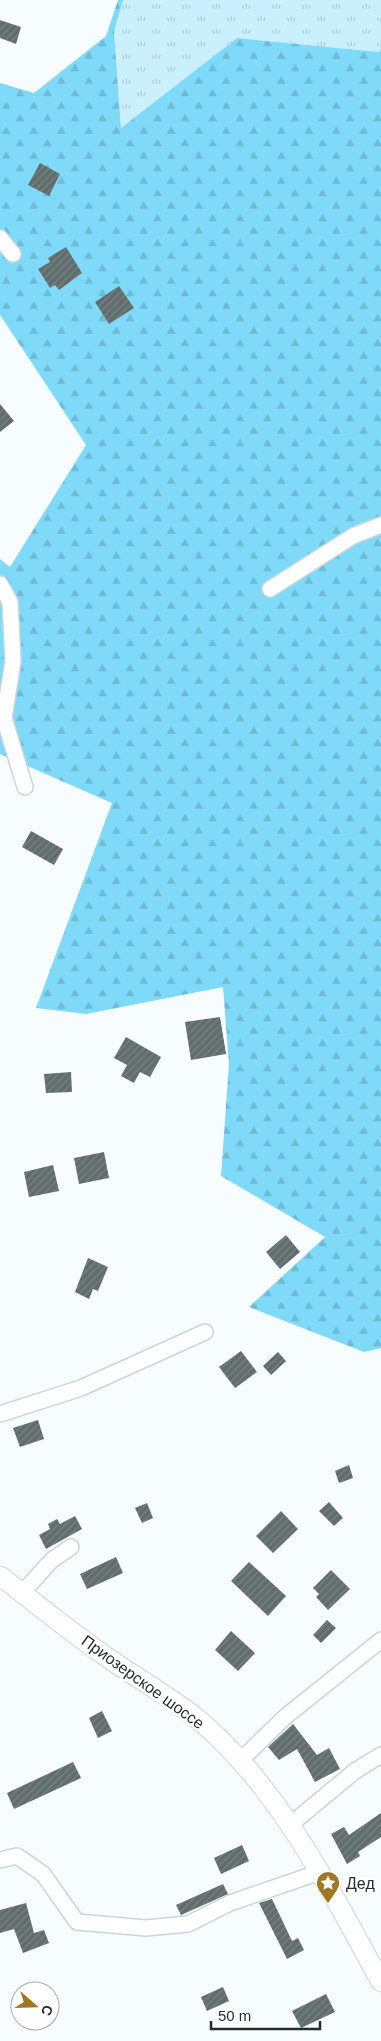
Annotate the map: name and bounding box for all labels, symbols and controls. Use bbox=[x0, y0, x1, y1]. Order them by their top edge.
street label: Приозерское шоссе bbox=[79, 1632, 208, 1732]
place icon: Дед bbox=[315, 1870, 341, 1904]
place label: Дед bbox=[346, 1875, 375, 1892]
north arrow bbox=[10, 1981, 60, 2031]
scale bar bbox=[211, 1998, 320, 2030]
text: С bbox=[38, 2003, 56, 2018]
text: 50 m bbox=[218, 2007, 251, 2024]

